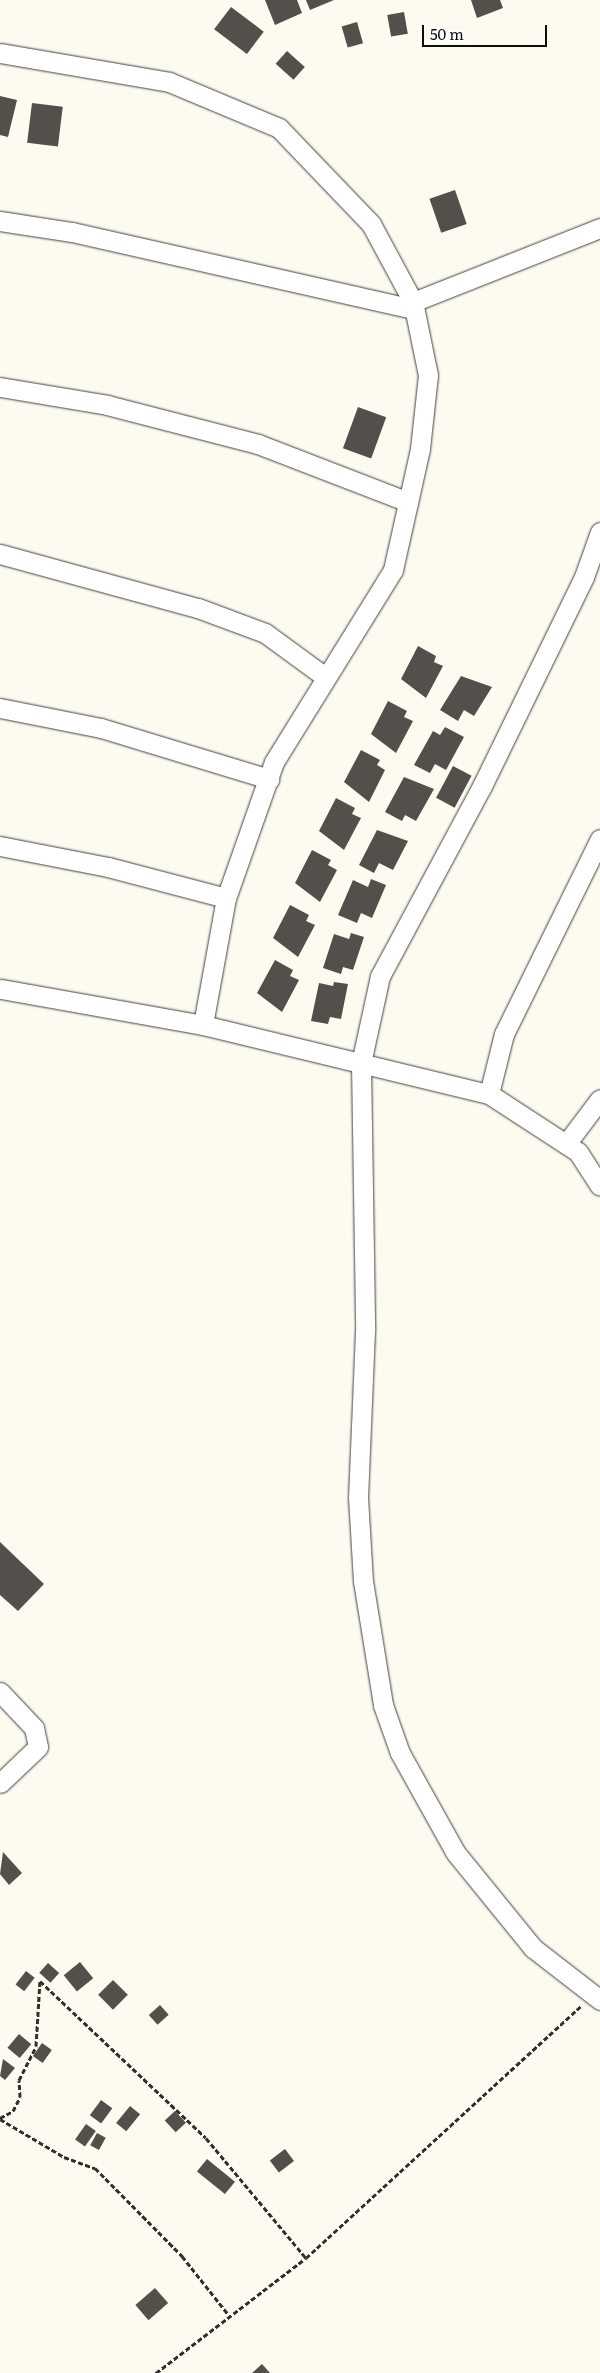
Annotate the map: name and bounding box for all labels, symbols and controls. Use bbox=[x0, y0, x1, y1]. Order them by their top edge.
scale bar bbox=[425, 15, 550, 47]
text: 50 m bbox=[430, 22, 464, 45]

